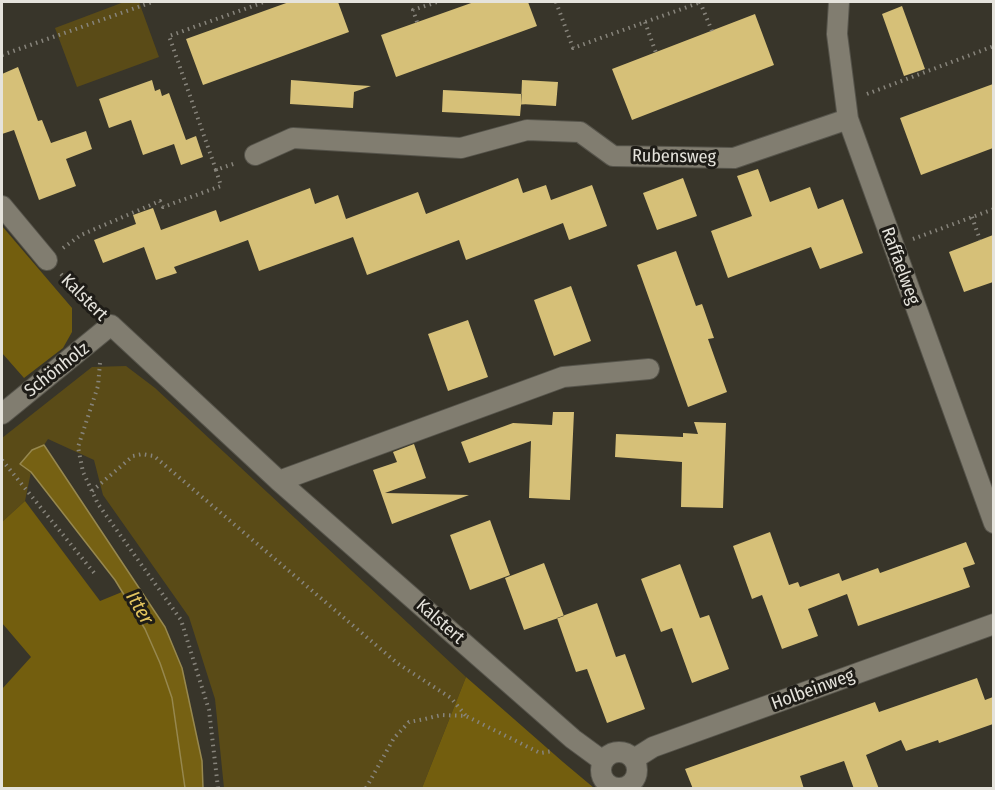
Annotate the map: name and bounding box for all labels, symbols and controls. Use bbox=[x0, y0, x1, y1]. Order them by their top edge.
street label: Rubensweg bbox=[632, 145, 716, 169]
street label: Raffaelweg bbox=[876, 224, 924, 308]
street label: Kalstert bbox=[56, 270, 112, 326]
street label: Schönholz bbox=[20, 338, 94, 402]
water label: Itter bbox=[120, 587, 158, 629]
street label: Kalstert bbox=[411, 595, 469, 649]
street label: Holbeinweg bbox=[769, 665, 857, 715]

